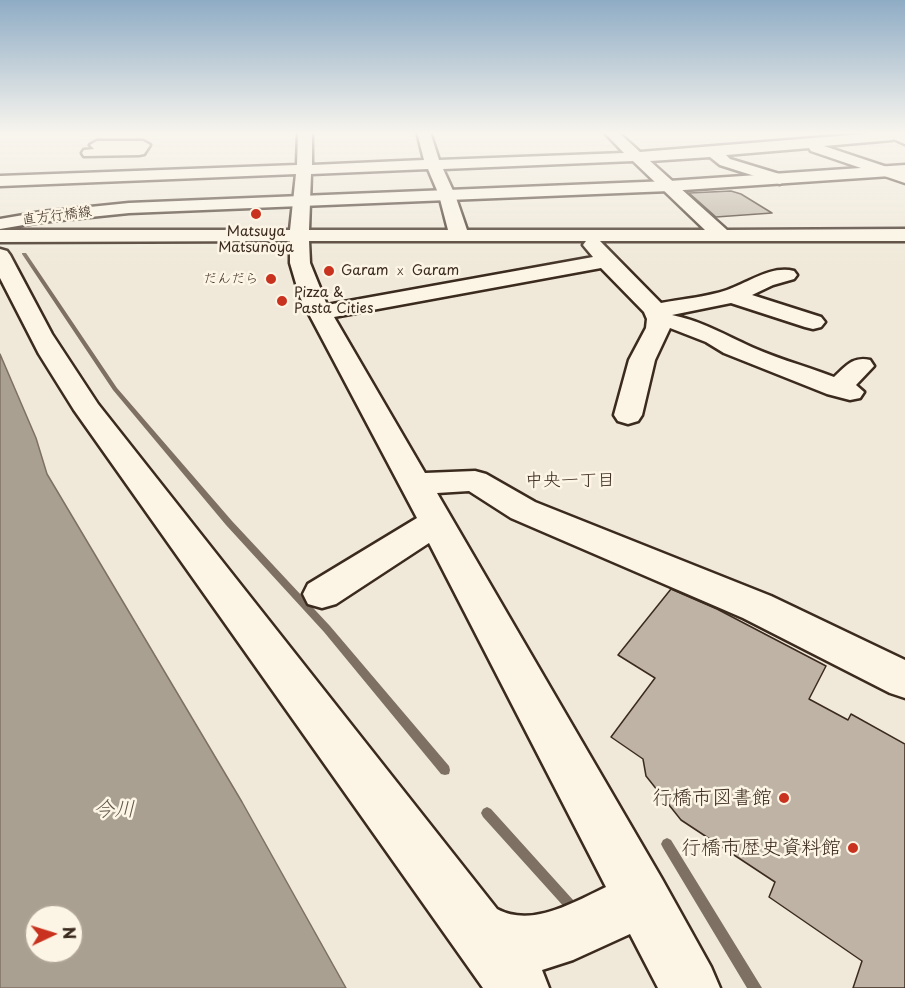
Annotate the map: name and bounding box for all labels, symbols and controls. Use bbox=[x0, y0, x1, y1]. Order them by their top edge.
street label: 直方行橋線 bbox=[21, 203, 93, 229]
marker: Matsuya Matsunoya bbox=[249, 207, 263, 221]
place label: Matsuya Matsunoya bbox=[218, 224, 294, 256]
place label: Garam ｘ Garam bbox=[341, 263, 459, 279]
marker: Garam ｘ Garam bbox=[322, 264, 336, 278]
place label: だんだら bbox=[203, 271, 259, 287]
marker: だんだら bbox=[264, 272, 278, 286]
place label: Pizza & Pasta Cities bbox=[294, 285, 373, 318]
marker: Pizza & Pasta Cities bbox=[275, 294, 289, 308]
district label: 中央一丁目 bbox=[525, 470, 615, 492]
place label: 行橋市図書館 bbox=[652, 786, 772, 810]
marker: 行橋市図書館 bbox=[777, 791, 791, 805]
water label: 今川 bbox=[93, 797, 135, 823]
place label: 行橋市歴史資料館 bbox=[681, 836, 841, 860]
marker: 行橋市歴史資料館 bbox=[846, 841, 860, 855]
north arrow bbox=[24, 904, 84, 964]
text: N bbox=[58, 926, 82, 940]

